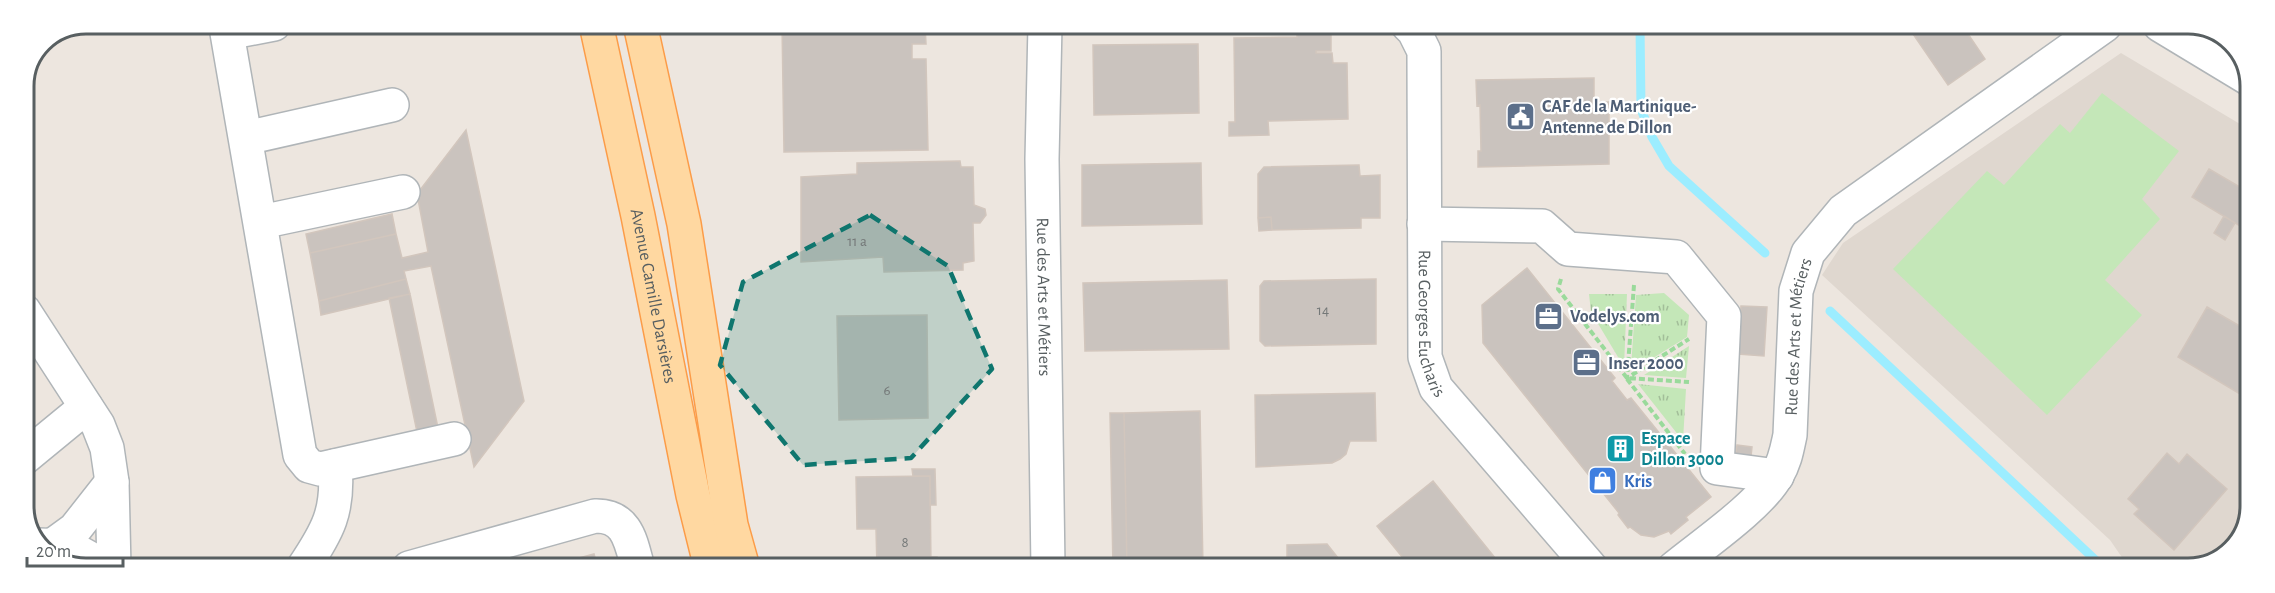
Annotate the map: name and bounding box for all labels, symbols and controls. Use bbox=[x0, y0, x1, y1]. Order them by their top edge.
place label: CAF de la Martinique- Antenne de Dillon bbox=[1542, 98, 1697, 137]
public building icon: CAF de la Martinique- Antenne de Dillon bbox=[1505, 100, 1537, 132]
street label: Avenue Camille Darsières bbox=[627, 207, 679, 385]
street label: Rue des Arts et Métiers bbox=[1033, 217, 1053, 377]
house number: 11 a bbox=[847, 234, 867, 249]
street label: Rue Georges Eucharis bbox=[1415, 250, 1448, 401]
street label: Rue des Arts et Métiers bbox=[1783, 256, 1816, 416]
office icon: Vodelys.com bbox=[1533, 300, 1565, 332]
house number: 14 bbox=[1317, 303, 1329, 318]
place label: Vodelys.com bbox=[1570, 308, 1660, 326]
office icon: Inser 2000 bbox=[1571, 347, 1603, 379]
place label: Inser 2000 bbox=[1608, 355, 1684, 373]
house number: 6 bbox=[883, 383, 891, 398]
place label: Espace Dillon 3000 bbox=[1641, 430, 1724, 469]
building icon: Espace Dillon 3000 bbox=[1604, 432, 1636, 464]
shop icon: Kris bbox=[1587, 465, 1619, 497]
place label: Kris bbox=[1624, 473, 1652, 491]
scale bar bbox=[27, 530, 123, 568]
house number: 8 bbox=[901, 535, 909, 550]
text: 20 m bbox=[36, 543, 71, 561]

